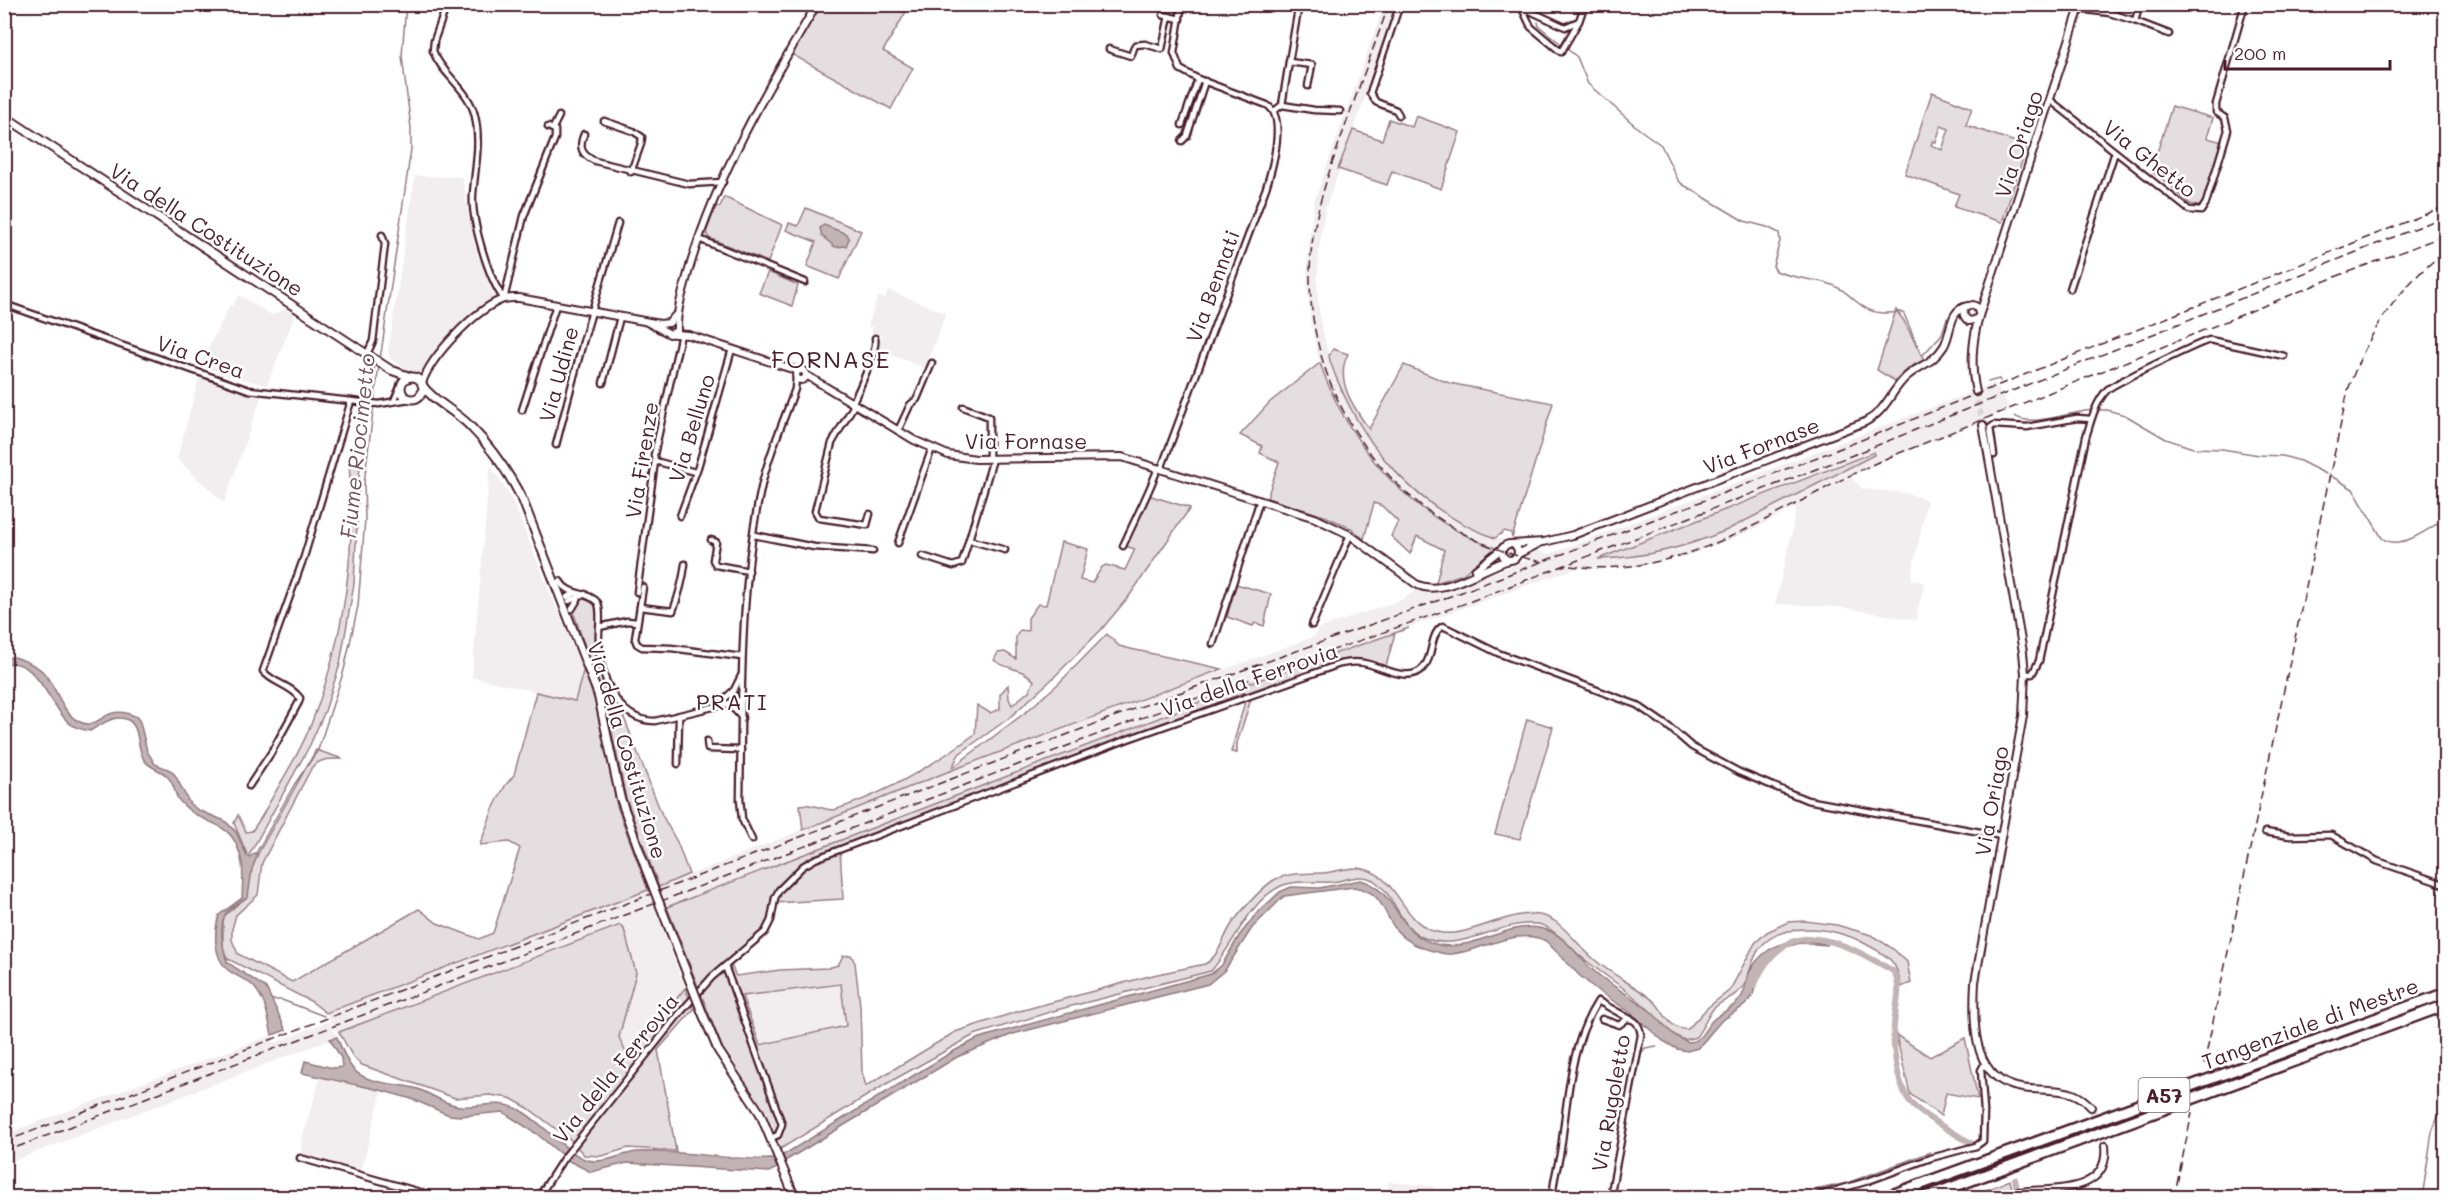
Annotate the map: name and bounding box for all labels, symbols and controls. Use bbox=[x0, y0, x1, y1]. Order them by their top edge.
scale bar bbox=[2225, 33, 2390, 71]
text: 200 m bbox=[2234, 41, 2286, 65]
street label: Via Oriago bbox=[1988, 87, 2048, 201]
street label: Via Ghetto bbox=[2098, 113, 2202, 203]
street label: Via della Costituzione bbox=[105, 156, 309, 302]
street label: Via Bennati bbox=[1179, 226, 1245, 346]
street label: Via Udine bbox=[532, 323, 584, 425]
street label: Via Crea bbox=[153, 328, 249, 384]
district label: FORNASE bbox=[771, 343, 891, 374]
water label: Fiume Riocimetto bbox=[333, 352, 381, 540]
street label: Via Belluno bbox=[662, 371, 720, 485]
street label: Via Firenze bbox=[618, 400, 664, 520]
street label: Via Fornase bbox=[1699, 410, 1823, 480]
street label: Via Fornase bbox=[965, 427, 1087, 454]
street label: Via della Ferrovia bbox=[1157, 636, 1341, 722]
street label: Via della Costituzione bbox=[582, 638, 674, 862]
district label: PRATI bbox=[696, 687, 768, 716]
street label: Via Oriago bbox=[1968, 744, 2014, 858]
street label: Tangenziale di Mestre bbox=[2198, 971, 2422, 1075]
street label: Via della Ferrovia bbox=[546, 988, 684, 1148]
street label: Via Rugoletto bbox=[1585, 1032, 1635, 1174]
road number: A57 bbox=[2138, 1078, 2190, 1112]

